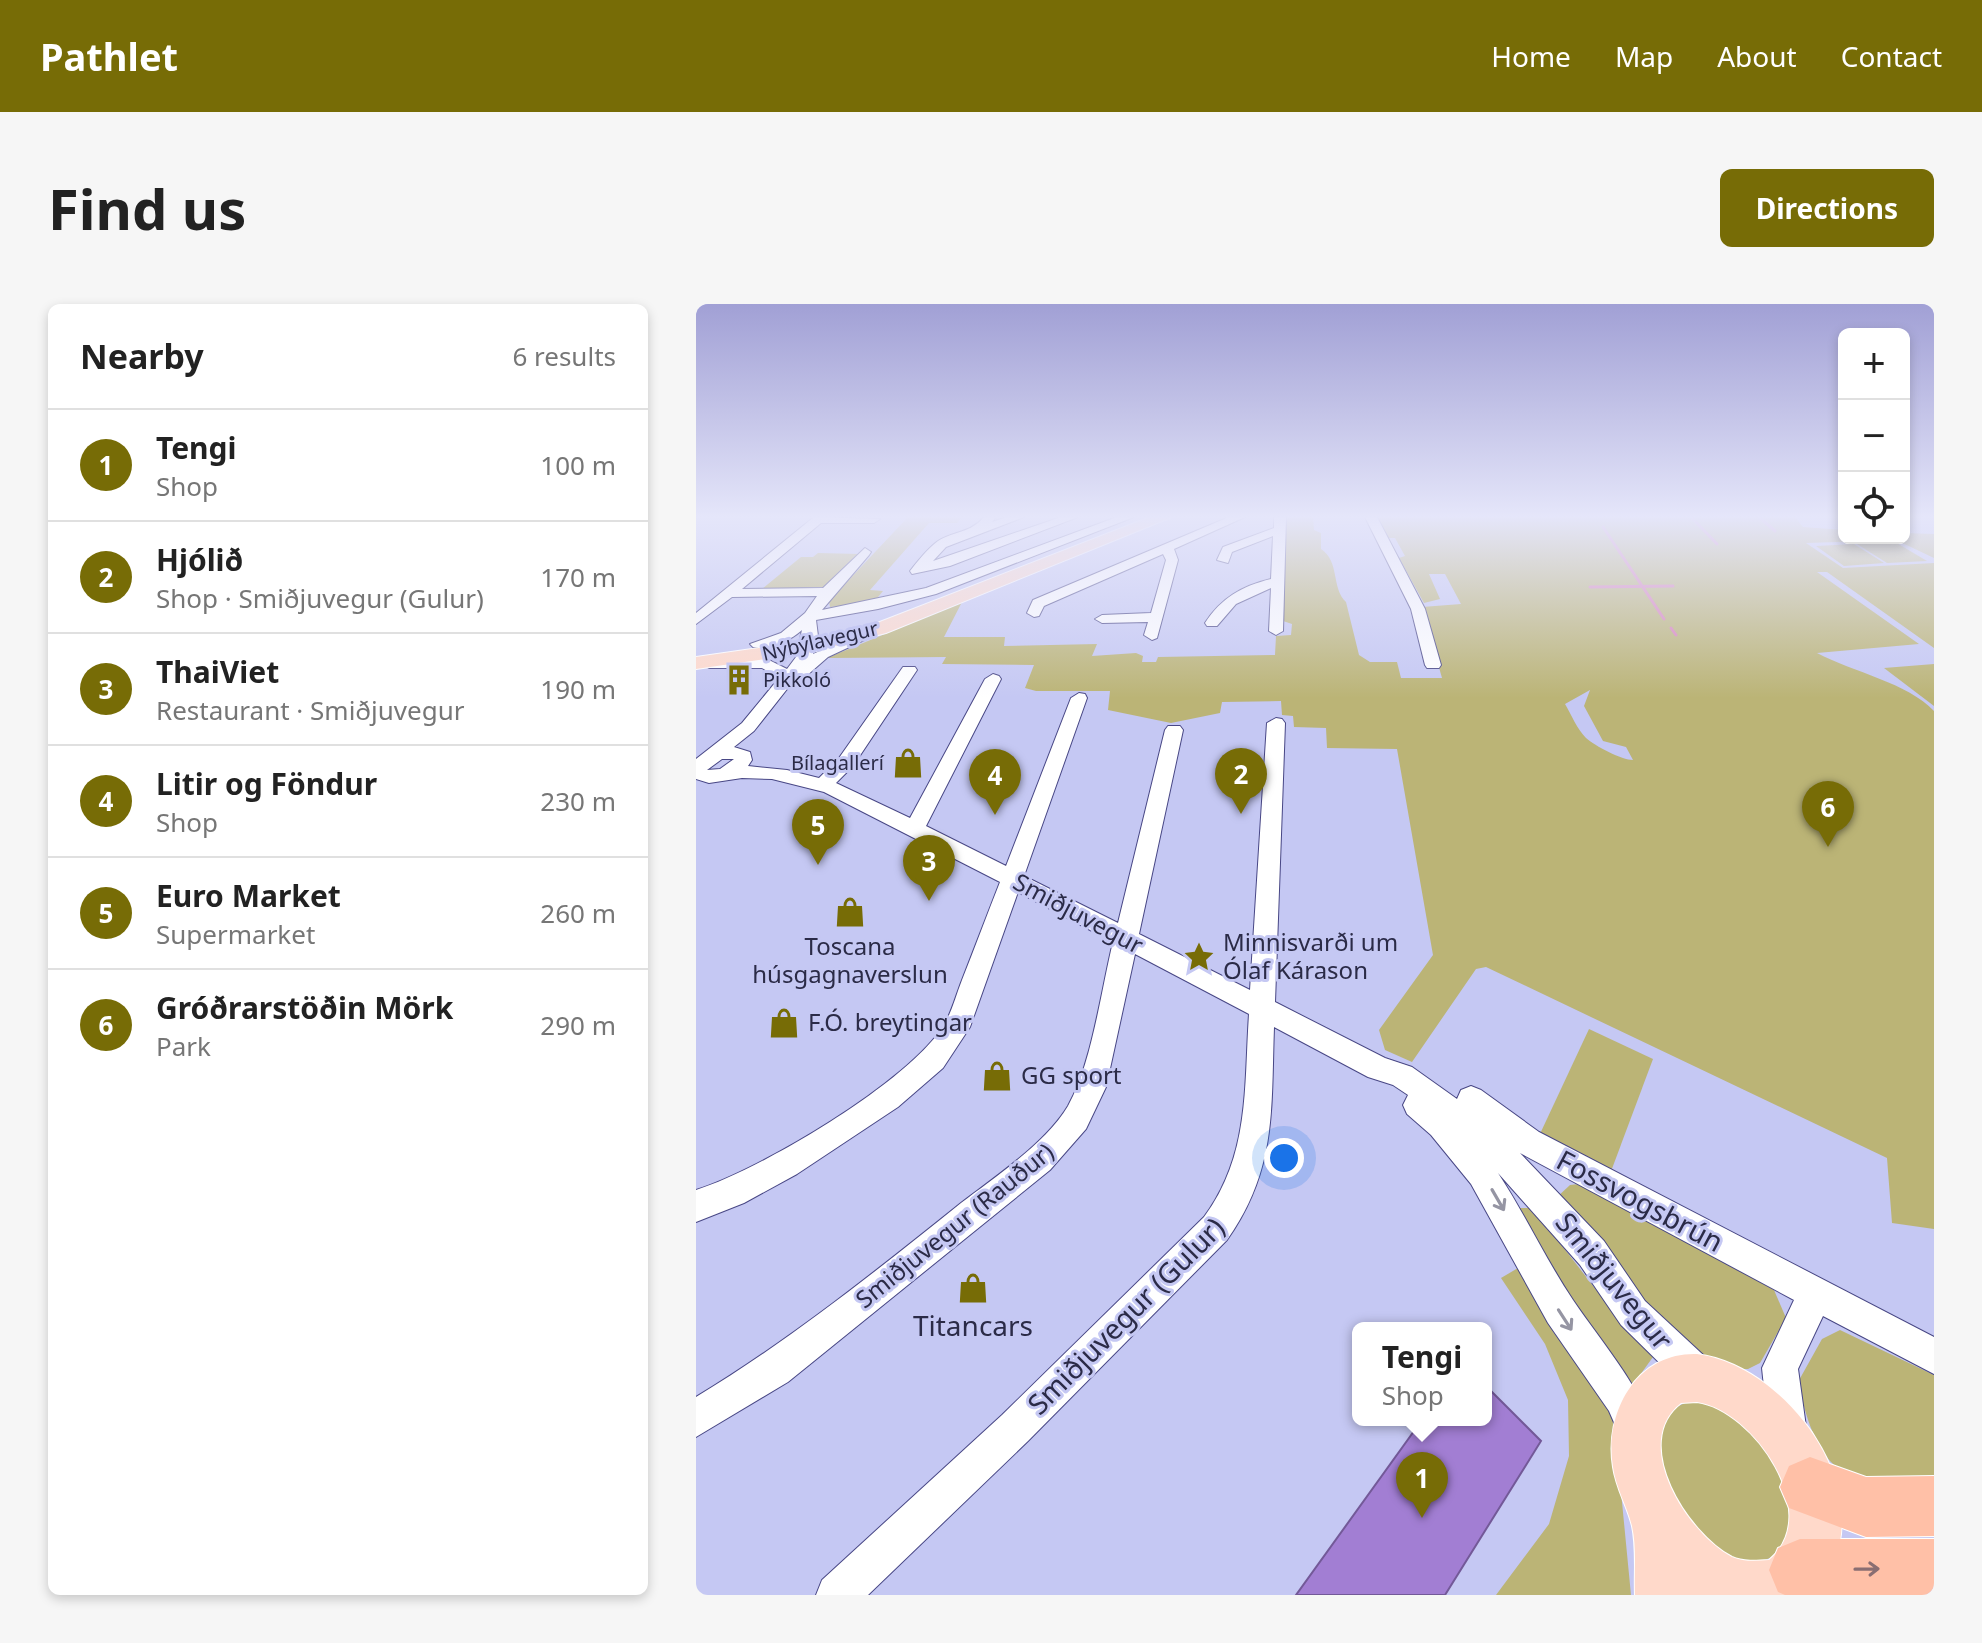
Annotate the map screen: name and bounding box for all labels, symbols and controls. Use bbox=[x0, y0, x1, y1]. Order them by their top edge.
text: Pathlet bbox=[40, 30, 178, 82]
text: Home bbox=[1491, 37, 1571, 75]
text: Map bbox=[1615, 37, 1673, 75]
text: About bbox=[1717, 37, 1797, 75]
text: Contact bbox=[1841, 37, 1942, 75]
button: Directions bbox=[1720, 169, 1934, 247]
text: Find us bbox=[48, 170, 246, 246]
map controls bbox=[1838, 328, 1910, 544]
button: + bbox=[1838, 328, 1910, 400]
text: Nearby bbox=[80, 333, 204, 379]
text: 6 results bbox=[512, 338, 616, 374]
button: − bbox=[1838, 400, 1910, 472]
text: Tengi bbox=[156, 427, 237, 468]
text: 1 bbox=[99, 447, 113, 483]
text: 100 m bbox=[540, 447, 616, 483]
text: Shop bbox=[156, 468, 218, 504]
button: locate bbox=[1838, 472, 1910, 544]
text: Hjólið bbox=[156, 539, 243, 580]
text: 2 bbox=[99, 559, 113, 595]
text: 170 m bbox=[540, 559, 616, 595]
text: Shop · Smiðjuvegur (Gulur) bbox=[156, 580, 484, 616]
street label: Nýbýlavegur bbox=[759, 614, 881, 667]
text: ThaiViet bbox=[156, 651, 279, 692]
building icon: Pikkoló bbox=[722, 663, 756, 697]
place label: Pikkoló bbox=[763, 666, 831, 693]
text: 3 bbox=[99, 671, 113, 707]
text: 190 m bbox=[540, 671, 616, 707]
text: Restaurant · Smiðjuvegur bbox=[156, 692, 465, 728]
shop icon: Bílagallerí bbox=[891, 746, 925, 780]
pin: 2 bbox=[1215, 748, 1267, 814]
place label: Bílagallerí bbox=[791, 749, 885, 776]
pin: 4 bbox=[969, 749, 1021, 815]
text: Litir og Föndur bbox=[156, 763, 377, 804]
pin: 6 bbox=[1802, 781, 1854, 847]
text: 4 bbox=[99, 783, 113, 819]
text: 230 m bbox=[540, 783, 616, 819]
pin: 5 bbox=[792, 799, 844, 865]
text: Shop bbox=[156, 804, 218, 840]
pin: 3 bbox=[903, 835, 955, 901]
street label: Smiðjuvegur bbox=[1008, 865, 1149, 961]
text: Euro Market bbox=[156, 875, 341, 916]
text: 5 bbox=[99, 895, 113, 931]
text: 260 m bbox=[540, 895, 616, 931]
shop icon: Toscana húsgagnaverslun bbox=[833, 895, 867, 929]
text: Supermarket bbox=[156, 916, 315, 952]
place label: Minnisvarði um Ólaf Kárason bbox=[1223, 925, 1398, 986]
place label: Toscana húsgagnaverslun bbox=[752, 929, 948, 990]
place icon: Minnisvarði um Ólaf Kárason bbox=[1182, 940, 1216, 974]
text: Gróðrarstöðin Mörk bbox=[156, 987, 453, 1028]
place label: F.Ó. breytingar bbox=[808, 1005, 972, 1038]
shop icon: F.Ó. breytingar bbox=[767, 1006, 801, 1040]
text: 6 bbox=[99, 1007, 113, 1043]
text: 290 m bbox=[540, 1007, 616, 1043]
text: Park bbox=[156, 1028, 211, 1064]
place label: GG sport bbox=[1021, 1058, 1122, 1091]
shop icon: GG sport bbox=[980, 1059, 1014, 1093]
street label: Smiðjuvegur (Rauður) bbox=[848, 1135, 1060, 1315]
your location bbox=[1264, 1138, 1304, 1178]
street label: Fossvogsbrún bbox=[1551, 1140, 1730, 1260]
one-way arrow bbox=[1490, 1188, 1506, 1211]
street label: Smiðjuvegur bbox=[1548, 1204, 1682, 1357]
street label: Smiðjuvegur (Gulur) bbox=[1018, 1208, 1232, 1422]
shop icon: Titancars bbox=[956, 1271, 990, 1305]
place label: Titancars bbox=[913, 1306, 1033, 1344]
one-way arrow bbox=[1558, 1308, 1574, 1331]
popup bbox=[1352, 1322, 1492, 1426]
text: Tengi bbox=[1382, 1336, 1462, 1377]
text: Shop bbox=[1382, 1377, 1444, 1413]
pin: 1 bbox=[1396, 1452, 1448, 1518]
one-way arrow bbox=[1853, 1561, 1880, 1577]

